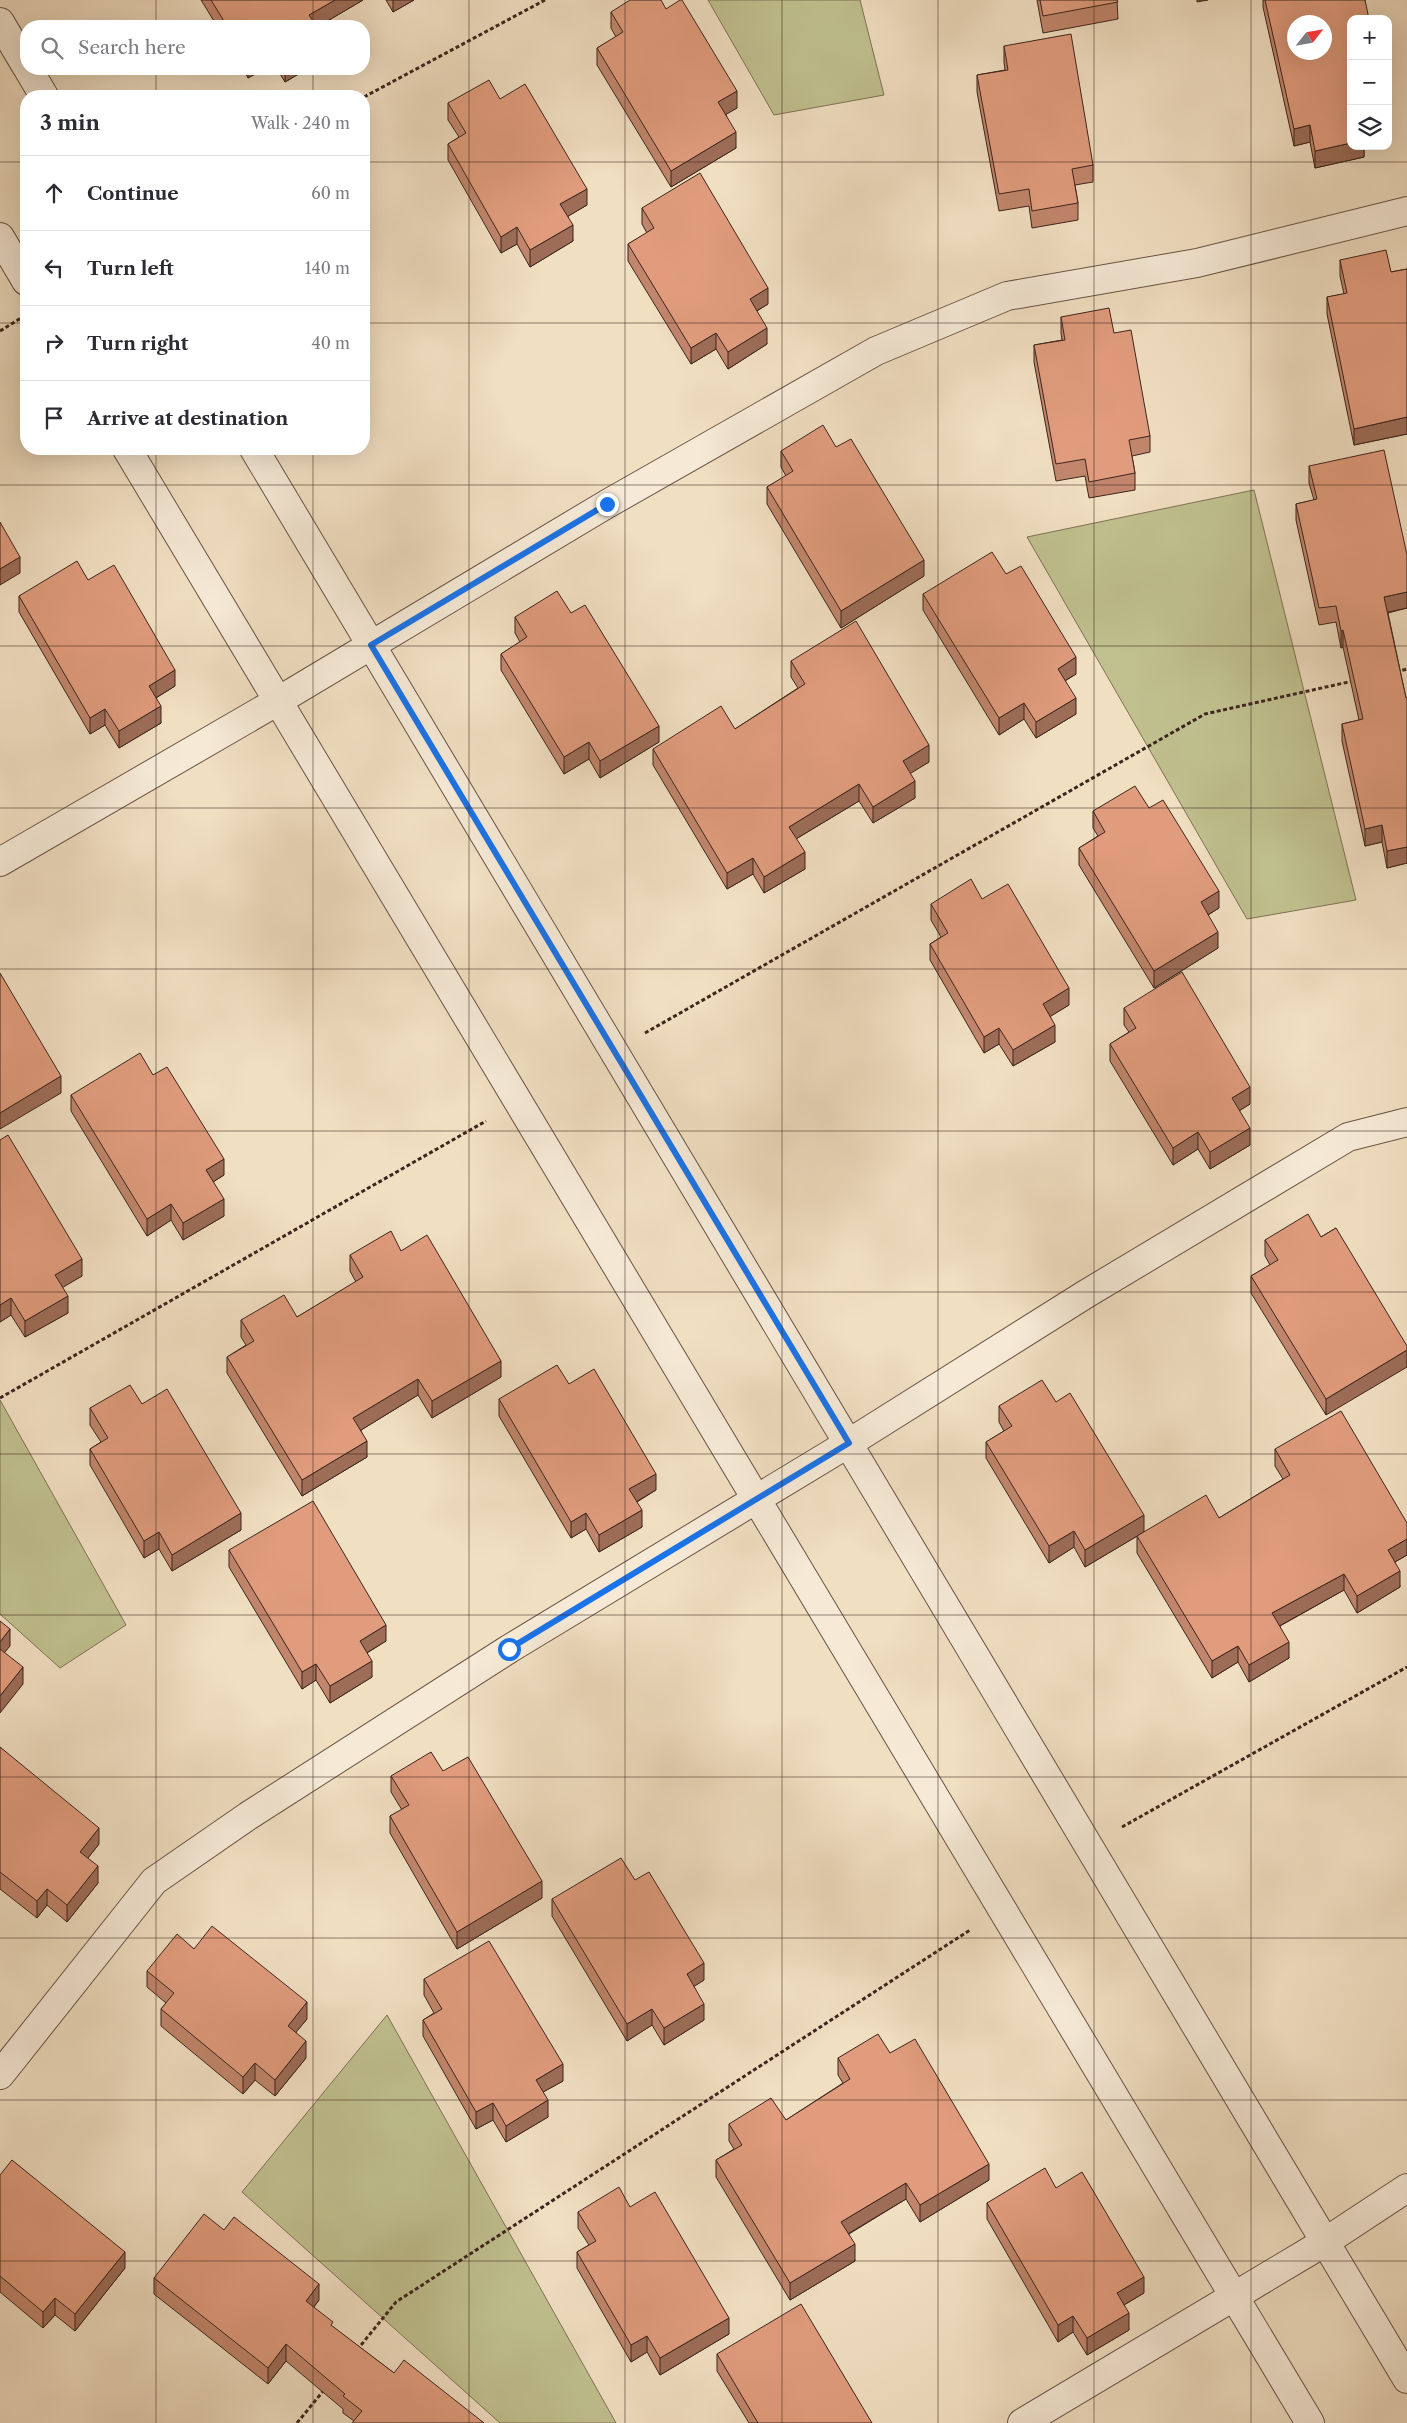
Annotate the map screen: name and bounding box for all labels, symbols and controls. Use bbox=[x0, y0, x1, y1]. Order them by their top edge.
north arrow bbox=[1287, 15, 1332, 60]
map controls bbox=[1347, 15, 1392, 150]
button: + bbox=[1347, 15, 1392, 60]
search box bbox=[20, 20, 370, 75]
icon: search bbox=[38, 34, 66, 62]
text: Search here bbox=[78, 36, 186, 59]
button: − bbox=[1347, 60, 1392, 105]
button: layers bbox=[1347, 105, 1392, 150]
text: 3 min bbox=[40, 110, 100, 135]
text: Walk · 240 m bbox=[251, 113, 350, 133]
icon: ahead bbox=[40, 179, 68, 207]
text: Continue bbox=[87, 182, 179, 205]
text: 60 m bbox=[311, 183, 350, 203]
icon: left bbox=[40, 254, 68, 282]
text: Turn left bbox=[87, 257, 174, 280]
text: 140 m bbox=[305, 258, 350, 278]
icon: right bbox=[40, 329, 68, 357]
text: Turn right bbox=[87, 332, 188, 355]
text: 40 m bbox=[311, 333, 350, 353]
icon: arrive bbox=[40, 404, 68, 432]
text: Arrive at destination bbox=[87, 407, 288, 430]
route end bbox=[596, 493, 619, 516]
route start bbox=[498, 1638, 521, 1661]

